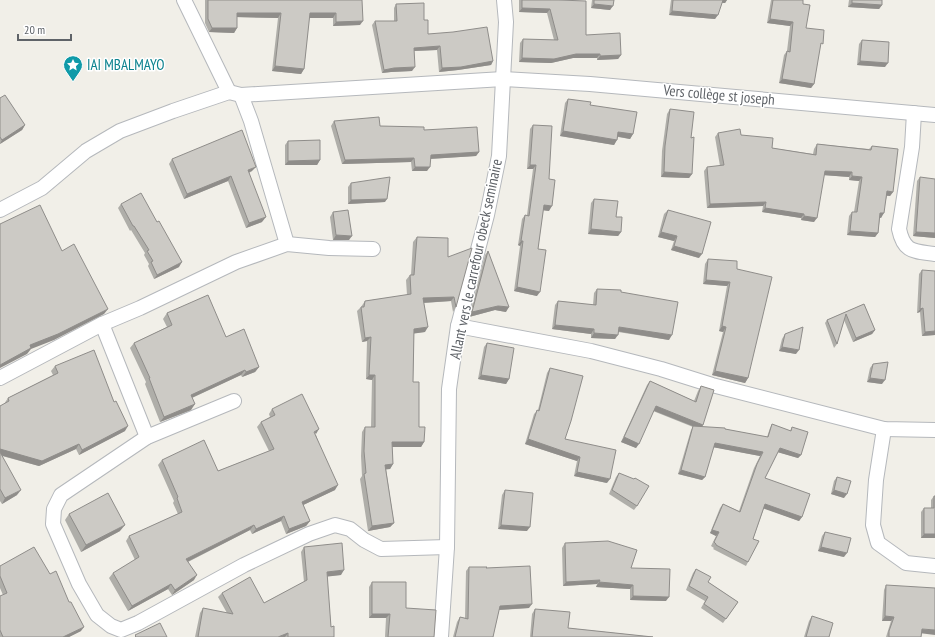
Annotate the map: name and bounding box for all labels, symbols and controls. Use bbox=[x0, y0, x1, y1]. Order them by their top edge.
scale bar bbox=[18, 16, 71, 42]
text: 20 m bbox=[24, 22, 45, 37]
place icon: IAI MBALMAYO bbox=[62, 54, 84, 82]
place label: IAI MBALMAYO bbox=[87, 55, 165, 74]
street label: Vers collège st joseph bbox=[662, 80, 776, 109]
street label: Allant vers le carrefour obeck seminaire bbox=[445, 157, 506, 361]

